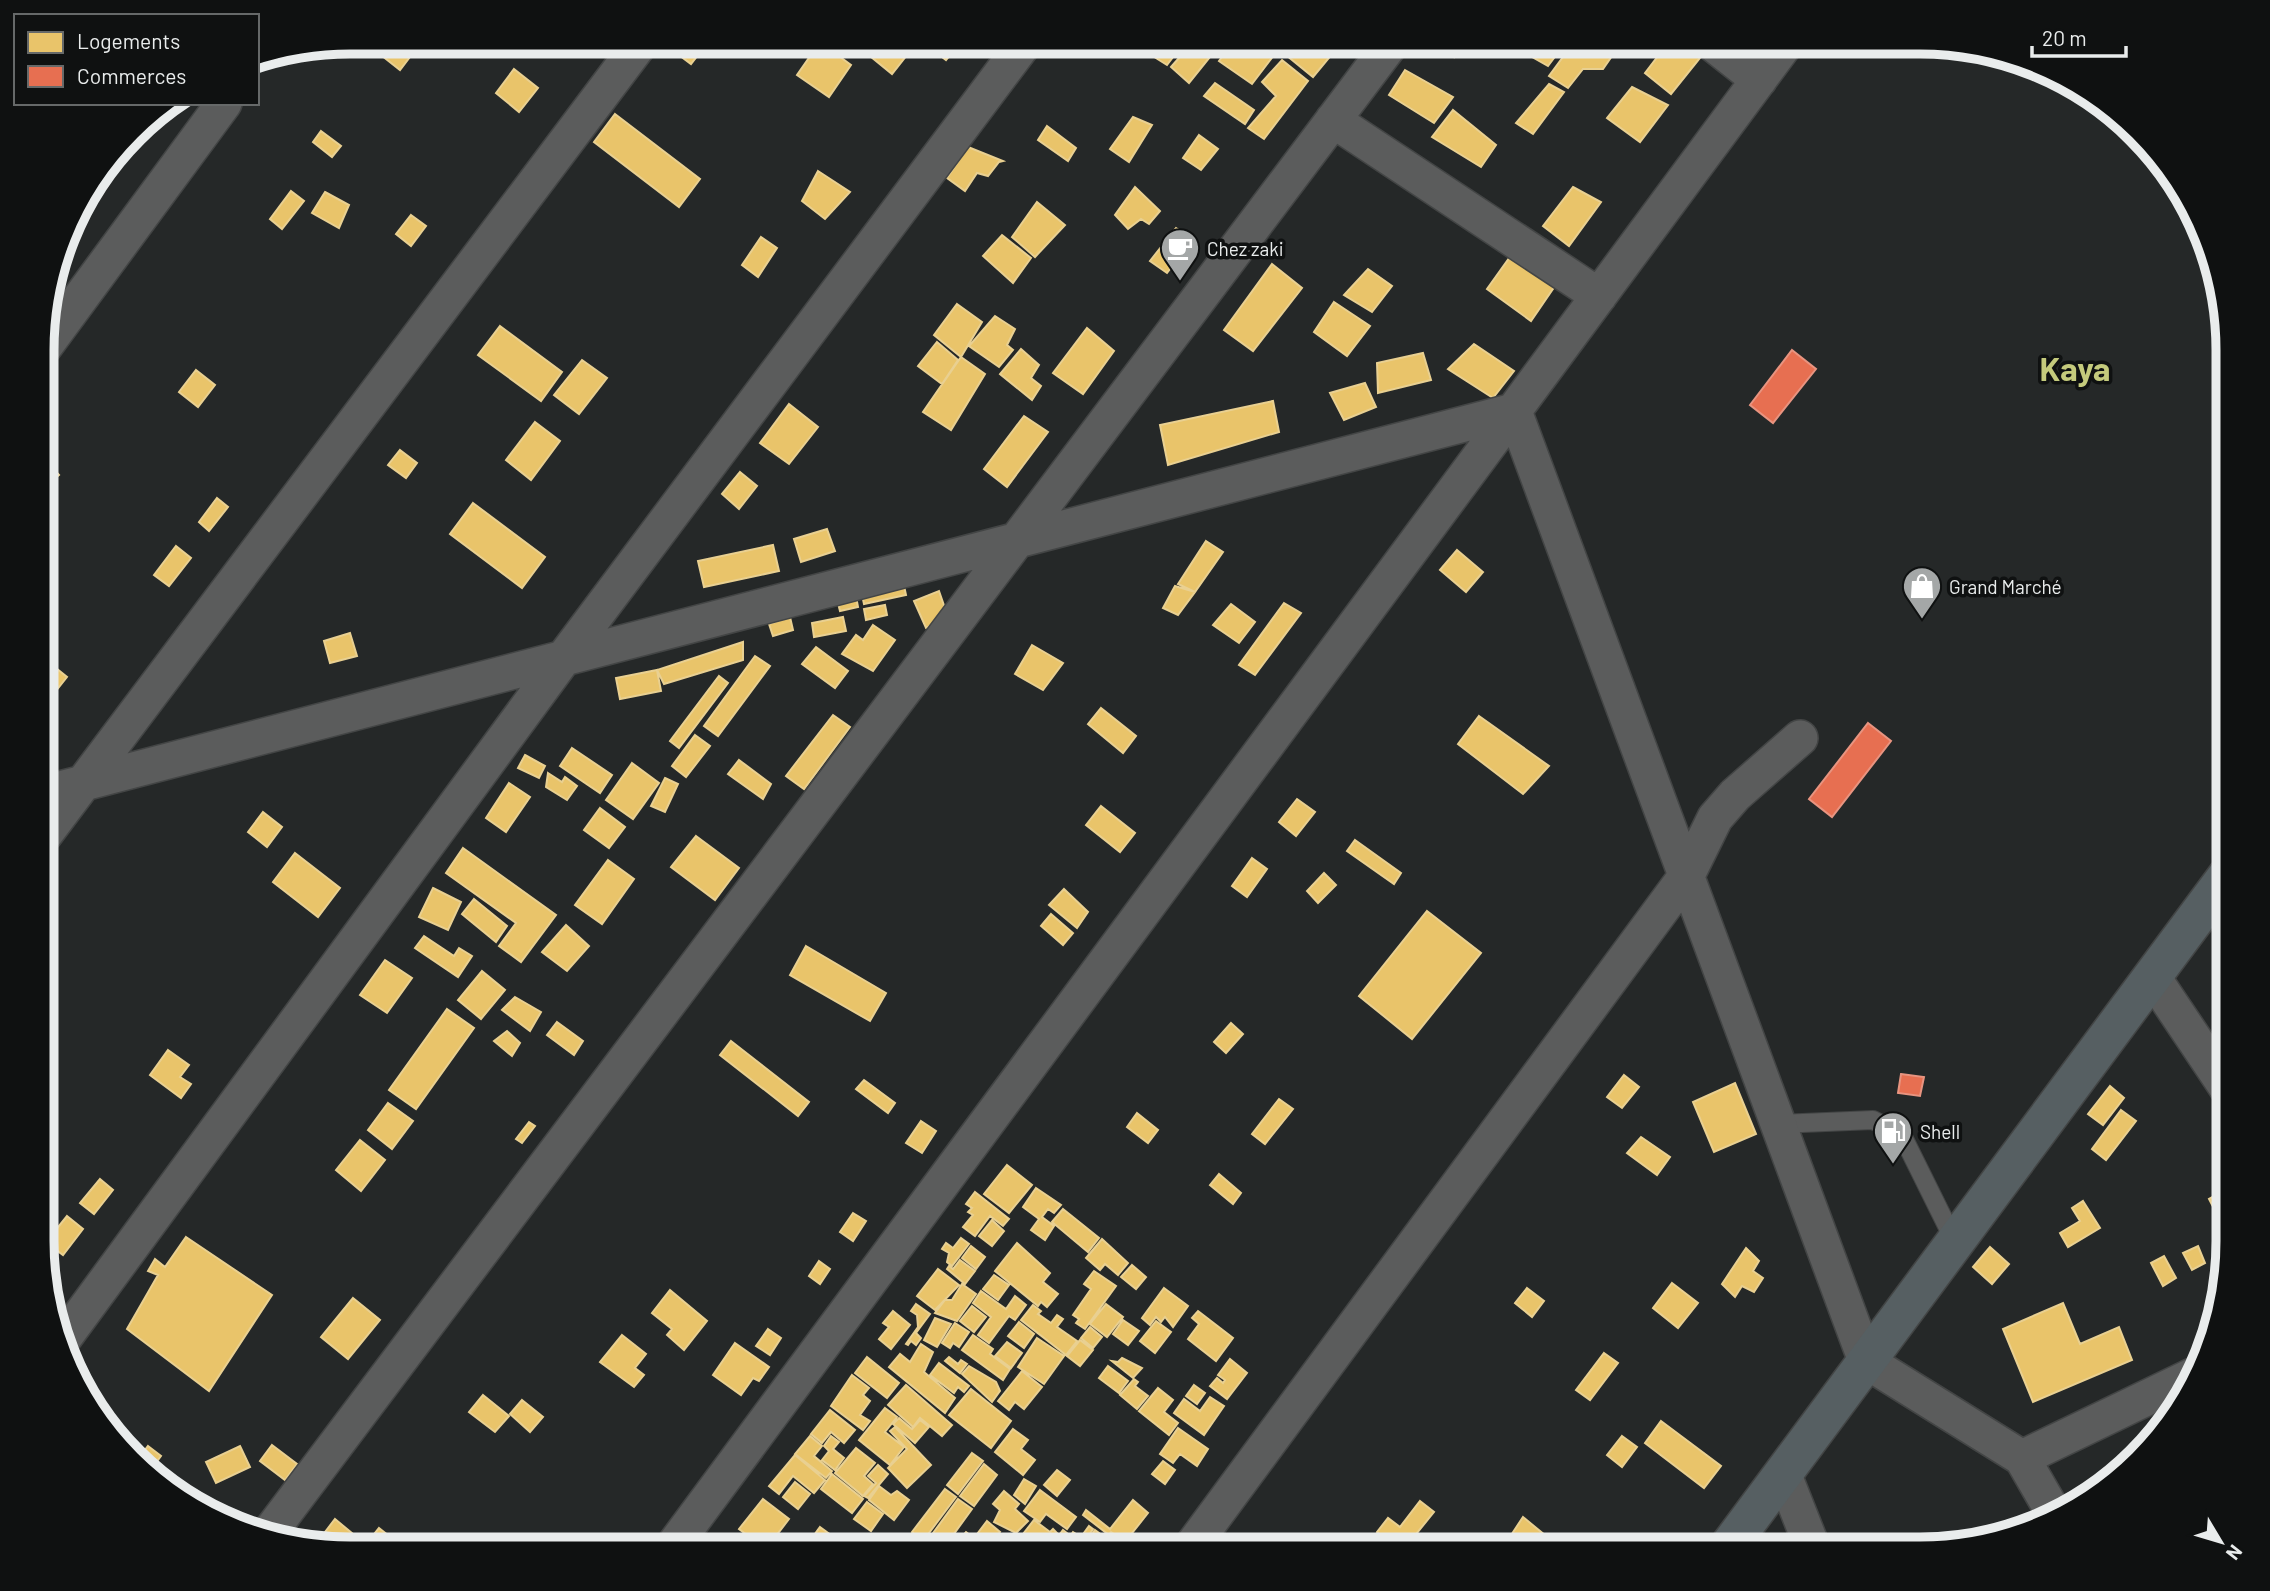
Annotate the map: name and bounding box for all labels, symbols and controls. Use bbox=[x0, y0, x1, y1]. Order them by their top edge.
legend bbox=[14, 14, 259, 105]
scale bar bbox=[2032, 14, 2126, 58]
text: 20 m bbox=[2042, 25, 2087, 50]
text: Logements bbox=[77, 28, 180, 53]
text: Commerces bbox=[77, 63, 186, 88]
cafe icon: Chez zaki bbox=[1159, 227, 1201, 282]
place label: Chez zaki bbox=[1207, 237, 1284, 260]
district label: Kaya bbox=[2040, 348, 2110, 388]
shop icon: Grand Marché bbox=[1901, 565, 1943, 620]
place label: Grand Marché bbox=[1949, 575, 2062, 598]
fuel station icon: Shell bbox=[1872, 1110, 1914, 1165]
place label: Shell bbox=[1920, 1120, 1960, 1143]
north arrow bbox=[2186, 1507, 2256, 1577]
text: N bbox=[2222, 1541, 2248, 1565]

